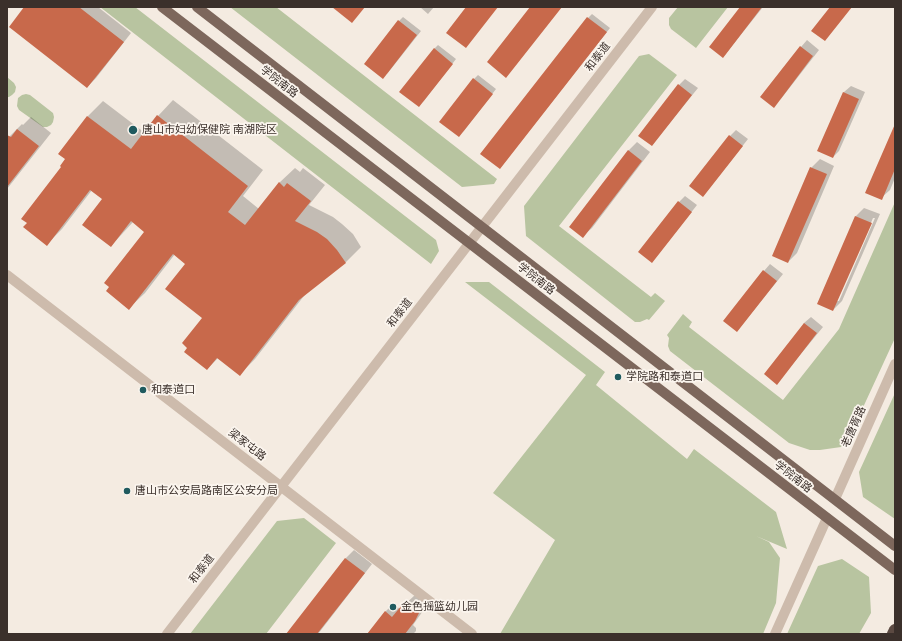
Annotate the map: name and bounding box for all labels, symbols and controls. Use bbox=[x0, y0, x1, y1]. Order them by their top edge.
street label: 和泰道 bbox=[583, 40, 613, 74]
street label: 学院南路 bbox=[258, 63, 300, 101]
place label: 唐山市妇幼保健院 南湖院区 bbox=[142, 123, 277, 137]
marker: 唐山市妇幼保健院 南湖院区 bbox=[127, 124, 139, 136]
street label: 学院南路 bbox=[515, 260, 557, 298]
street label: 和泰道 bbox=[385, 296, 415, 330]
place label: 学院路和泰道口 bbox=[626, 370, 703, 384]
marker: 学院路和泰道口 bbox=[613, 372, 623, 382]
place label: 和泰道口 bbox=[151, 383, 195, 397]
marker: 和泰道口 bbox=[138, 385, 148, 395]
street label: 老唐胥路 bbox=[839, 404, 869, 450]
street label: 梁家屯路 bbox=[226, 426, 268, 464]
street label: 学院南路 bbox=[772, 458, 814, 496]
place label: 唐山市公安局路南区公安分局 bbox=[135, 484, 278, 498]
marker: 唐山市公安局路南区公安分局 bbox=[122, 486, 132, 496]
street label: 和泰道 bbox=[187, 552, 217, 586]
place label: 金色摇篮幼儿园 bbox=[401, 600, 478, 614]
marker: 金色摇篮幼儿园 bbox=[388, 602, 398, 612]

